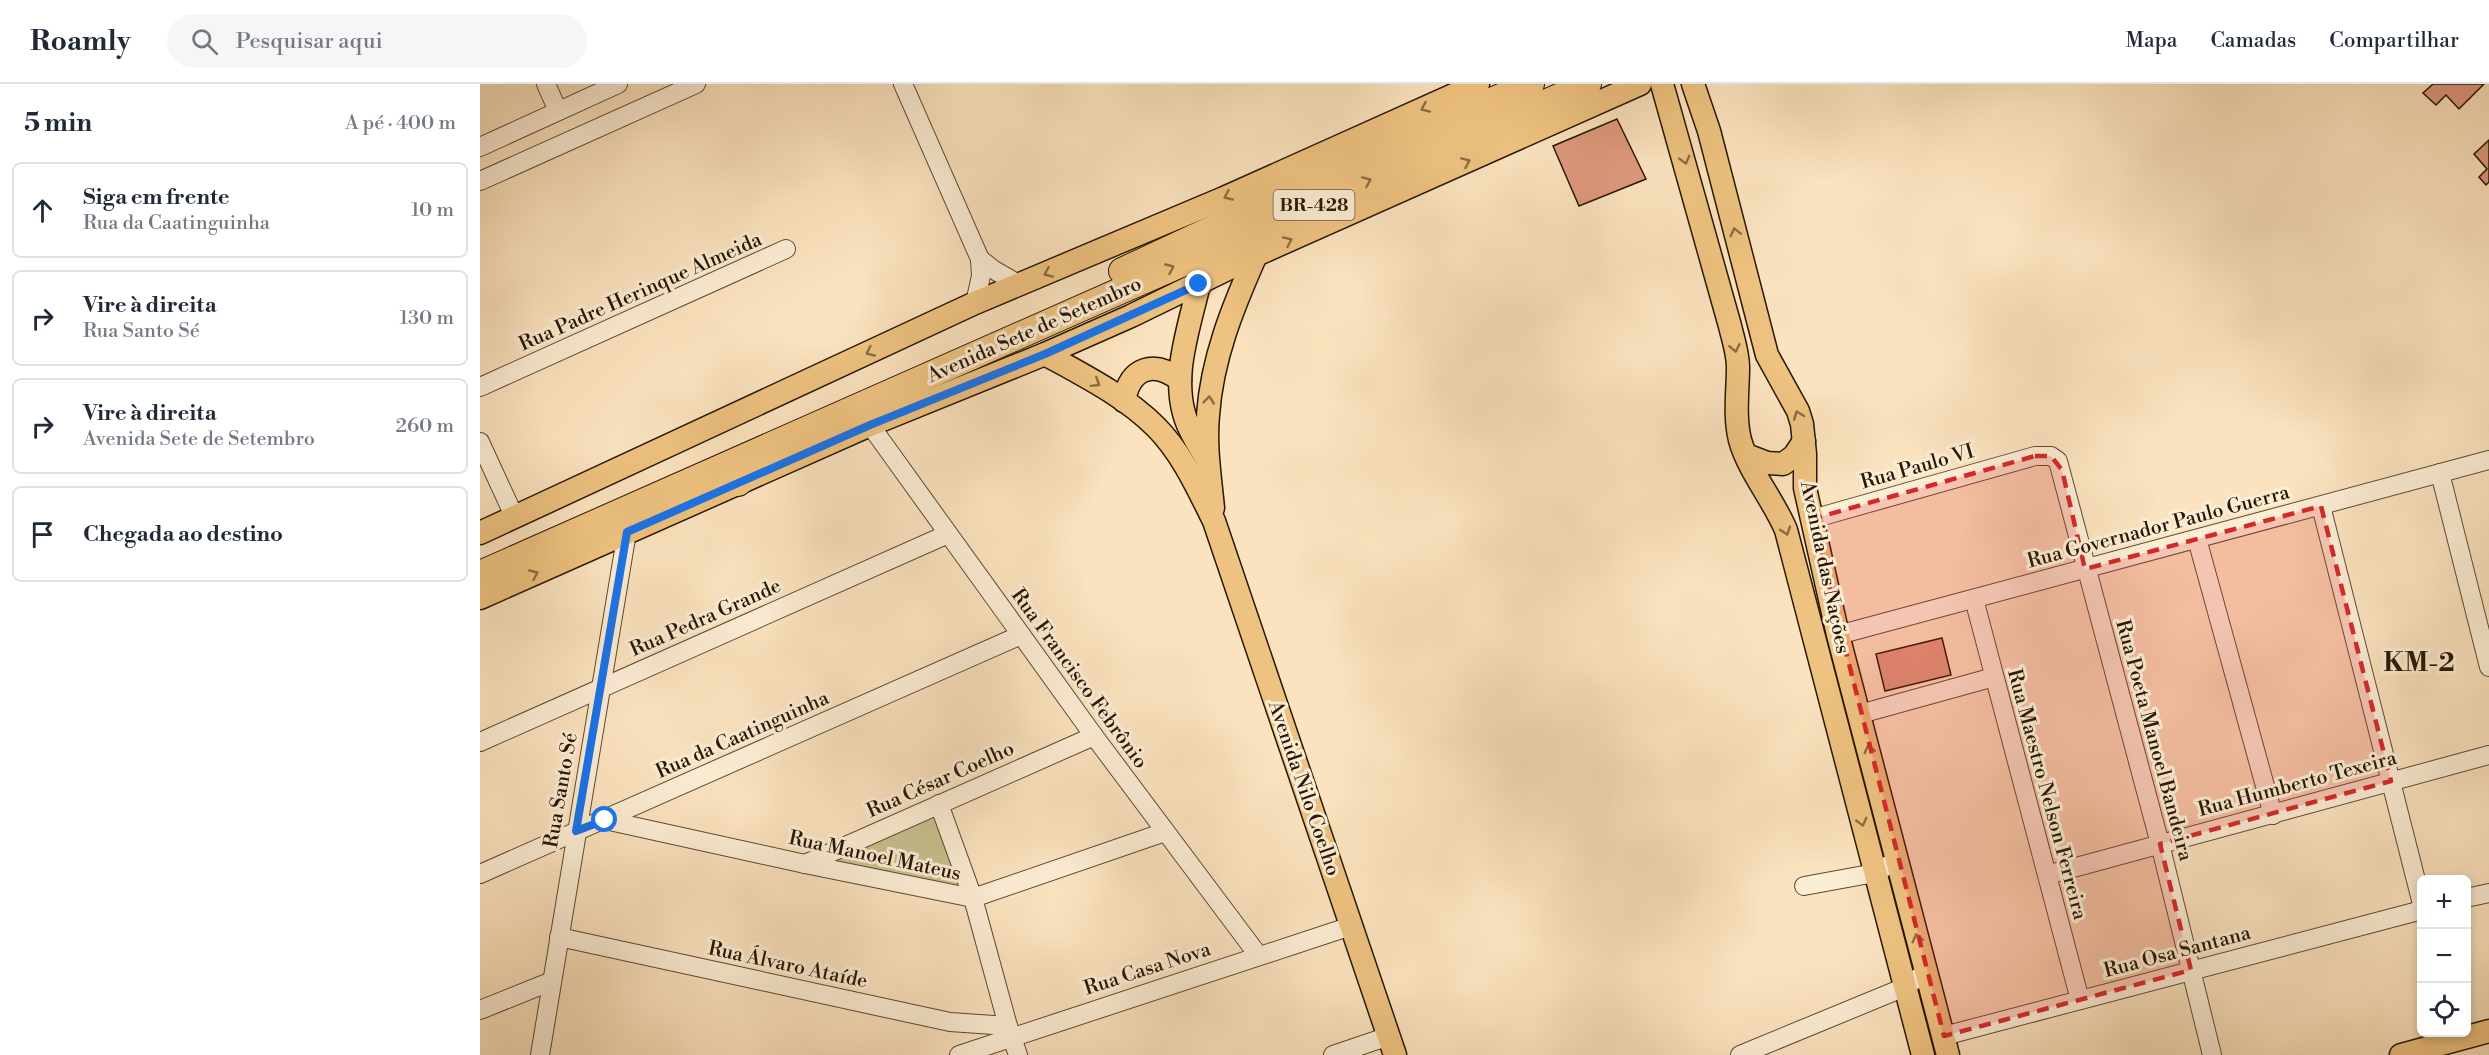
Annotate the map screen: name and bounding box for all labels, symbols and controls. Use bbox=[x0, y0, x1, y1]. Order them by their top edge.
search box bbox=[167, 14, 587, 68]
text: Roamly bbox=[30, 24, 131, 59]
icon: search bbox=[188, 25, 221, 58]
text: Pesquisar aqui bbox=[236, 28, 383, 55]
text: Mapa bbox=[2125, 28, 2177, 54]
text: Camadas bbox=[2210, 28, 2296, 54]
text: Compartilhar bbox=[2329, 28, 2459, 54]
one-way arrow bbox=[1420, 101, 1431, 113]
text: 5 min bbox=[24, 107, 92, 139]
text: A pé · 400 m bbox=[345, 111, 456, 136]
one-way arrow bbox=[1677, 155, 1690, 165]
one-way arrow bbox=[1460, 158, 1471, 170]
one-way arrow bbox=[1361, 176, 1372, 188]
text: Siga em frente bbox=[83, 184, 230, 211]
one-way arrow bbox=[1223, 189, 1234, 201]
road number: BR-428 bbox=[1274, 190, 1354, 220]
icon: ahead bbox=[26, 194, 59, 227]
text: 10 m bbox=[411, 198, 454, 223]
text: Rua da Caatinguinha bbox=[83, 211, 270, 236]
street label: Rua Padre Herinque Almeida bbox=[515, 227, 767, 357]
one-way arrow bbox=[1730, 228, 1742, 238]
one-way arrow bbox=[1282, 236, 1293, 248]
one-way arrow bbox=[1163, 264, 1174, 276]
one-way arrow bbox=[1044, 266, 1055, 278]
route end bbox=[1185, 270, 1211, 296]
street label: Avenida Sete de Setembro bbox=[923, 272, 1146, 389]
text: Vire à direita bbox=[83, 292, 217, 319]
icon: right bbox=[26, 302, 59, 335]
text: 130 m bbox=[399, 306, 454, 331]
text: Rua Santo Sé bbox=[83, 319, 200, 344]
one-way arrow bbox=[1728, 343, 1741, 353]
one-way arrow bbox=[866, 345, 877, 357]
one-way arrow bbox=[1090, 375, 1100, 387]
one-way arrow bbox=[1202, 395, 1215, 404]
text: Vire à direita bbox=[83, 400, 217, 427]
icon: right bbox=[26, 410, 59, 443]
one-way arrow bbox=[1793, 410, 1806, 421]
text: 260 m bbox=[396, 414, 454, 439]
text: Avenida Sete de Setembro bbox=[83, 427, 315, 452]
street label: Rua Paulo VI bbox=[1858, 439, 1977, 496]
street label: Avenida das Nações bbox=[1794, 478, 1855, 656]
street label: Rua Governador Paulo Guerra bbox=[2024, 480, 2293, 575]
icon: arrive bbox=[26, 518, 59, 551]
text: Chegada ao destino bbox=[83, 521, 283, 548]
one-way arrow bbox=[1779, 525, 1791, 536]
one-way arrow bbox=[527, 569, 538, 581]
street label: Rua Pedra Grande bbox=[626, 574, 785, 663]
street label: Rua Francisco Febrônio bbox=[1005, 584, 1153, 774]
street label: Rua Poeta Manoel Bandeira bbox=[2109, 617, 2198, 865]
district label: KM-2 bbox=[2383, 647, 2455, 679]
street label: Rua Maestro Nelson Ferreira bbox=[2001, 666, 2092, 923]
street label: Rua da Caatinguinha bbox=[652, 686, 834, 785]
street label: Avenida Nilo Coelho bbox=[1262, 697, 1345, 879]
street label: Rua Santo Sé bbox=[539, 731, 584, 850]
street label: Rua César Coelho bbox=[863, 737, 1018, 824]
one-way arrow bbox=[1864, 744, 1877, 754]
street label: Rua Humberto Texeira bbox=[2195, 746, 2400, 823]
route start bbox=[591, 806, 617, 832]
one-way arrow bbox=[1854, 816, 1867, 826]
street label: Rua Manoel Mateus bbox=[786, 826, 963, 887]
map controls bbox=[2417, 875, 2471, 1037]
button: + bbox=[2417, 875, 2471, 929]
street label: Rua Osa Santana bbox=[2101, 921, 2254, 984]
button: − bbox=[2417, 929, 2471, 983]
one-way arrow bbox=[1912, 933, 1925, 943]
street label: Rua Álvaro Ataíde bbox=[706, 935, 870, 995]
street label: Rua Casa Nova bbox=[1081, 937, 1215, 1002]
button: locate bbox=[2417, 983, 2471, 1037]

